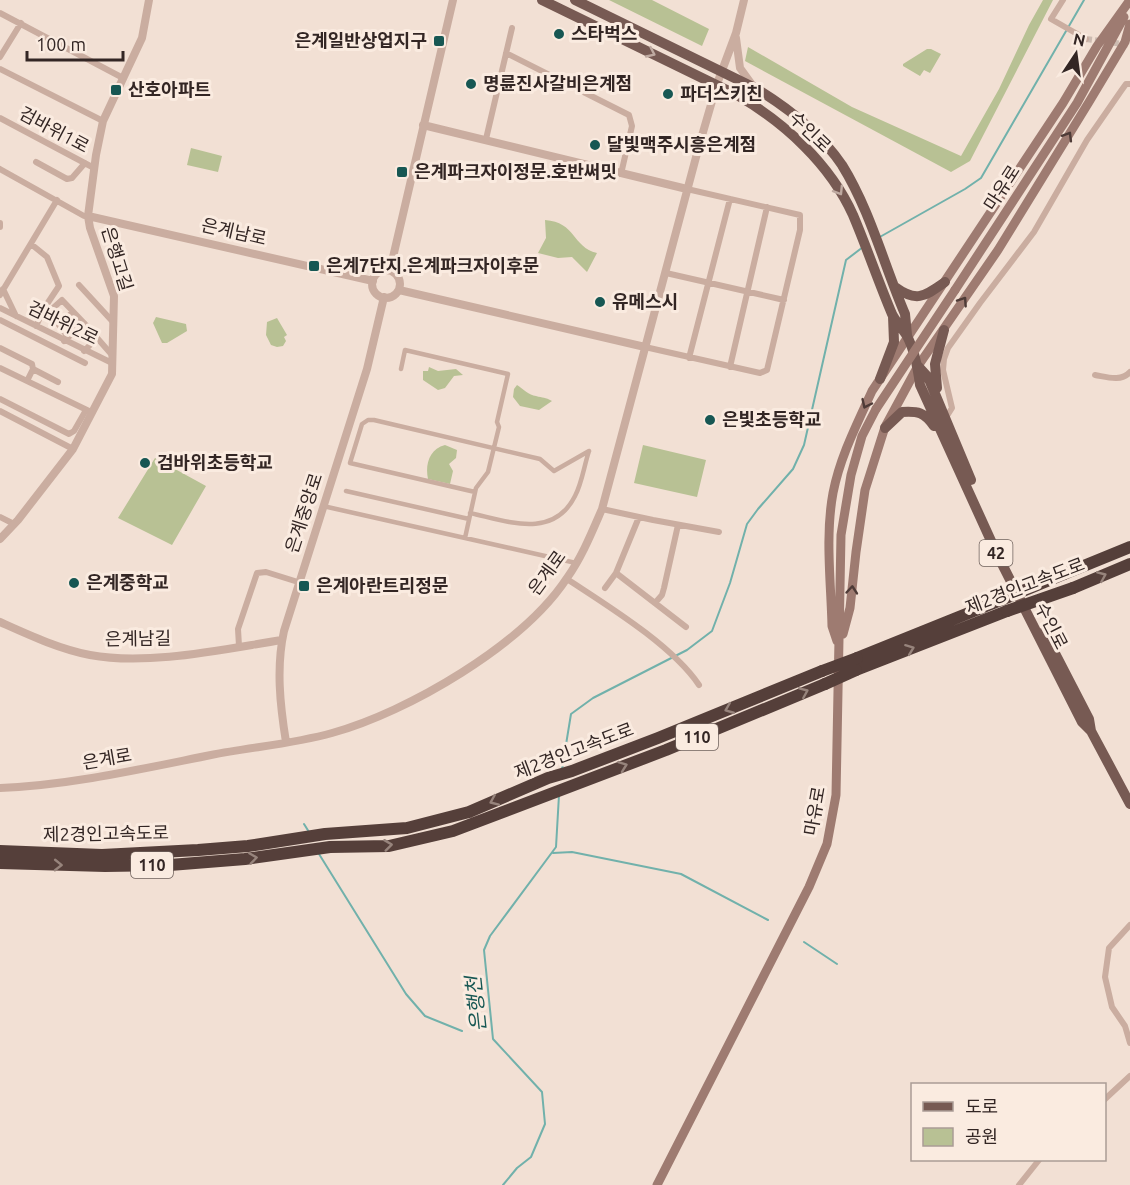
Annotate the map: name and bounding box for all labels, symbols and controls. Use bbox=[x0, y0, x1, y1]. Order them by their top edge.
place label: 스타벅스 bbox=[571, 23, 637, 43]
scale bar bbox=[27, 24, 123, 62]
north arrow bbox=[1046, 24, 1106, 84]
marker: 스타벅스 bbox=[552, 27, 566, 41]
text: N bbox=[1072, 29, 1087, 49]
place label: 은계일반상업지구 bbox=[295, 30, 427, 50]
text: 100 m bbox=[36, 34, 86, 54]
marker: 은계일반상업지구 bbox=[432, 34, 446, 48]
one-way arrow bbox=[645, 45, 656, 57]
place label: 명륜진사갈비은계점 bbox=[483, 73, 632, 93]
marker: 명륜진사갈비은계점 bbox=[464, 77, 478, 91]
place label: 산호아파트 bbox=[128, 79, 211, 99]
marker: 산호아파트 bbox=[109, 83, 123, 97]
place label: 파더스키친 bbox=[680, 83, 763, 103]
marker: 파더스키친 bbox=[661, 87, 675, 101]
street label: 검바위1로 bbox=[16, 102, 93, 156]
street label: 수인로 bbox=[786, 107, 836, 156]
one-way arrow bbox=[1061, 132, 1072, 142]
place label: 달빛맥주시흥은계점 bbox=[607, 134, 756, 154]
marker: 달빛맥주시흥은계점 bbox=[588, 138, 602, 152]
place label: 은계파크자이정문.호반써밋 bbox=[414, 161, 617, 181]
street label: 마유로 bbox=[979, 161, 1023, 214]
marker: 은계파크자이정문.호반써밋 bbox=[395, 165, 409, 179]
one-way arrow bbox=[831, 185, 843, 195]
street label: 은계남로 bbox=[200, 214, 269, 248]
street label: 은행고길 bbox=[99, 224, 137, 293]
place label: 은계7단지.은계파크자이후문 bbox=[326, 255, 539, 275]
marker: 은계7단지.은계파크자이후문 bbox=[307, 259, 321, 273]
place label: 유메스시 bbox=[612, 291, 678, 311]
marker: 유메스시 bbox=[593, 295, 607, 309]
street label: 검바위2로 bbox=[25, 296, 102, 348]
one-way arrow bbox=[956, 297, 968, 307]
one-way arrow bbox=[861, 398, 873, 409]
place label: 은빛초등학교 bbox=[722, 409, 821, 429]
marker: 은빛초등학교 bbox=[703, 413, 717, 427]
place label: 검바위초등학교 bbox=[157, 452, 273, 472]
marker: 검바위초등학교 bbox=[138, 456, 152, 470]
street label: 은계중앙로 bbox=[281, 470, 325, 555]
road number: 42 bbox=[980, 540, 1012, 566]
street label: 은계로 bbox=[523, 546, 569, 598]
street label: 제2경인고속도로 bbox=[962, 553, 1087, 617]
one-way arrow bbox=[1095, 571, 1106, 583]
place label: 은계중학교 bbox=[86, 572, 169, 592]
place label: 은계아란트리정문 bbox=[316, 575, 448, 595]
marker: 은계중학교 bbox=[67, 576, 81, 590]
marker: 은계아란트리정문 bbox=[297, 579, 311, 593]
one-way arrow bbox=[845, 585, 858, 594]
street label: 수인로 bbox=[1032, 599, 1072, 652]
street label: 은계남길 bbox=[105, 627, 171, 649]
one-way arrow bbox=[904, 644, 915, 656]
one-way arrow bbox=[797, 688, 808, 700]
one-way arrow bbox=[724, 702, 735, 714]
street label: 제2경인고속도로 bbox=[511, 718, 636, 782]
road number: 110 bbox=[676, 724, 718, 750]
street label: 은계로 bbox=[81, 744, 133, 772]
one-way arrow bbox=[617, 761, 628, 773]
street label: 마유로 bbox=[800, 785, 828, 837]
one-way arrow bbox=[490, 794, 501, 806]
street label: 제2경인고속도로 bbox=[43, 822, 169, 844]
one-way arrow bbox=[384, 839, 393, 852]
road number: 110 bbox=[131, 852, 173, 878]
one-way arrow bbox=[249, 852, 258, 865]
one-way arrow bbox=[54, 859, 63, 871]
water label: 은행천 bbox=[461, 973, 490, 1033]
legend bbox=[911, 1083, 1106, 1161]
text: 도로 bbox=[965, 1096, 998, 1116]
text: 공원 bbox=[965, 1126, 998, 1146]

